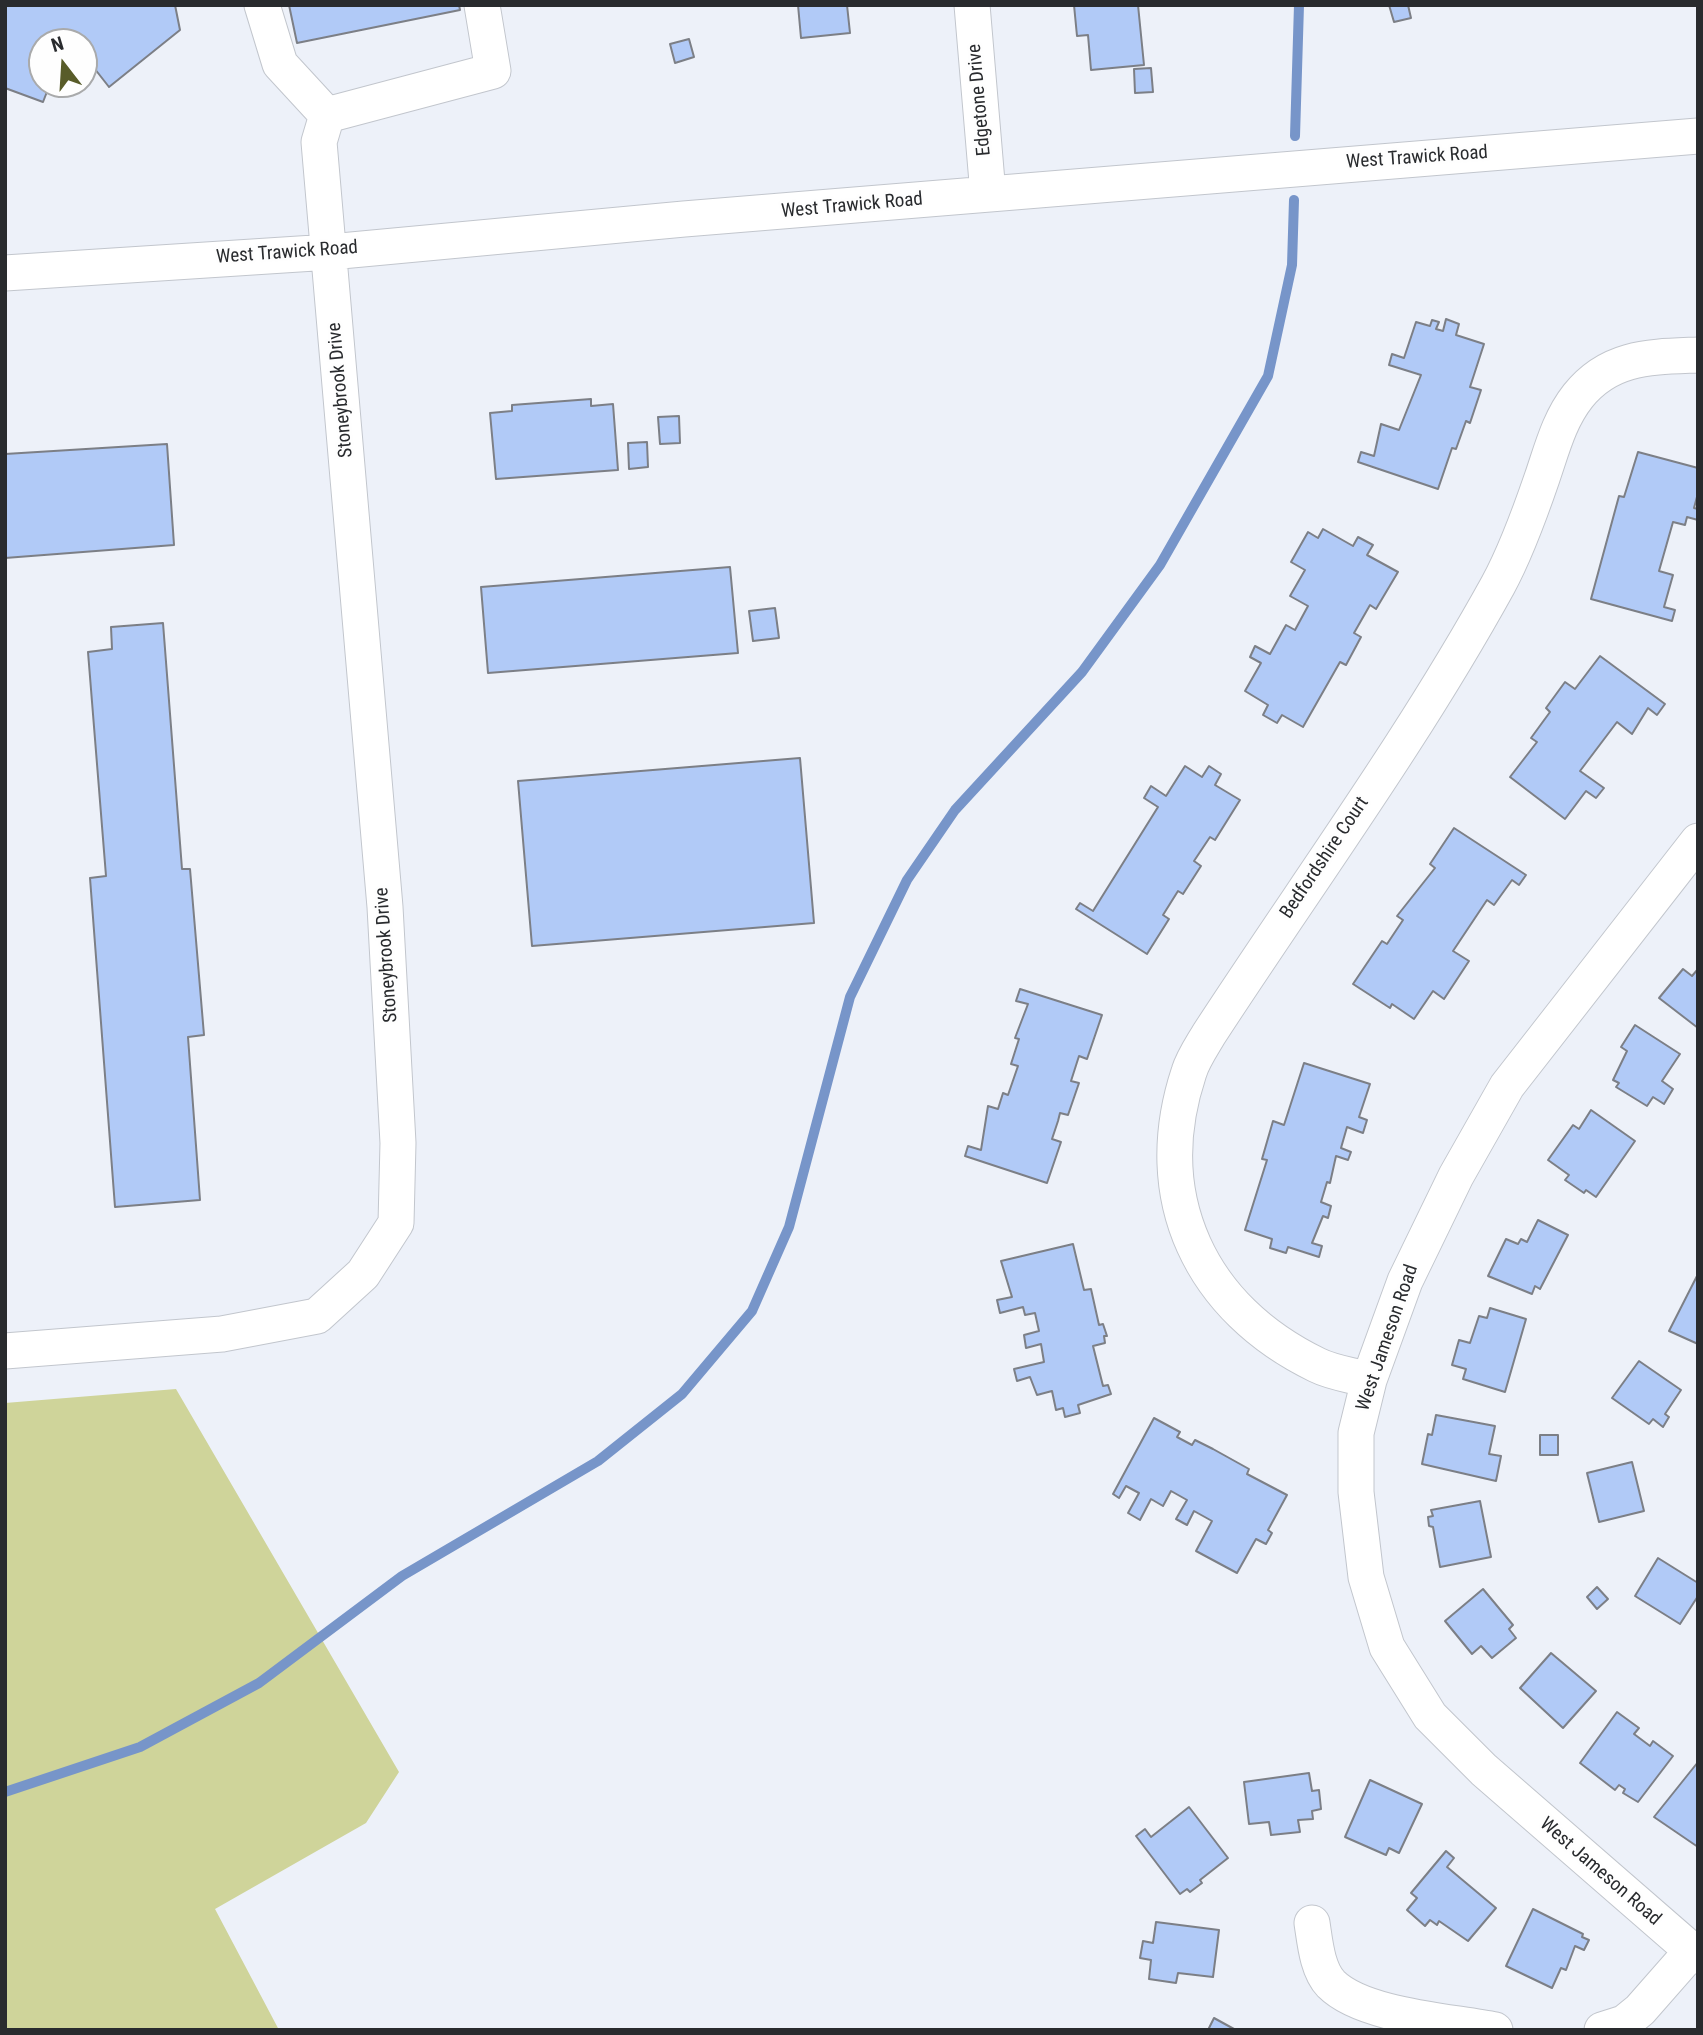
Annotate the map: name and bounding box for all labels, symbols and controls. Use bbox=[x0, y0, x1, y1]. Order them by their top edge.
north arrow bbox=[28, 28, 98, 98]
text: N bbox=[48, 32, 66, 57]
street label: Edgetone Drive bbox=[964, 43, 996, 157]
street label: West Trawick Road bbox=[1345, 142, 1489, 174]
street label: West Trawick Road bbox=[780, 188, 924, 224]
street label: West Trawick Road bbox=[215, 237, 359, 269]
street label: Stoneybrook Drive bbox=[324, 321, 358, 459]
street label: Bedfordshire Court bbox=[1276, 793, 1374, 923]
street label: Stoneybrook Drive bbox=[371, 887, 403, 1023]
street label: West Jameson Road bbox=[1352, 1262, 1424, 1414]
street label: West Jameson Road bbox=[1535, 1813, 1665, 1931]

